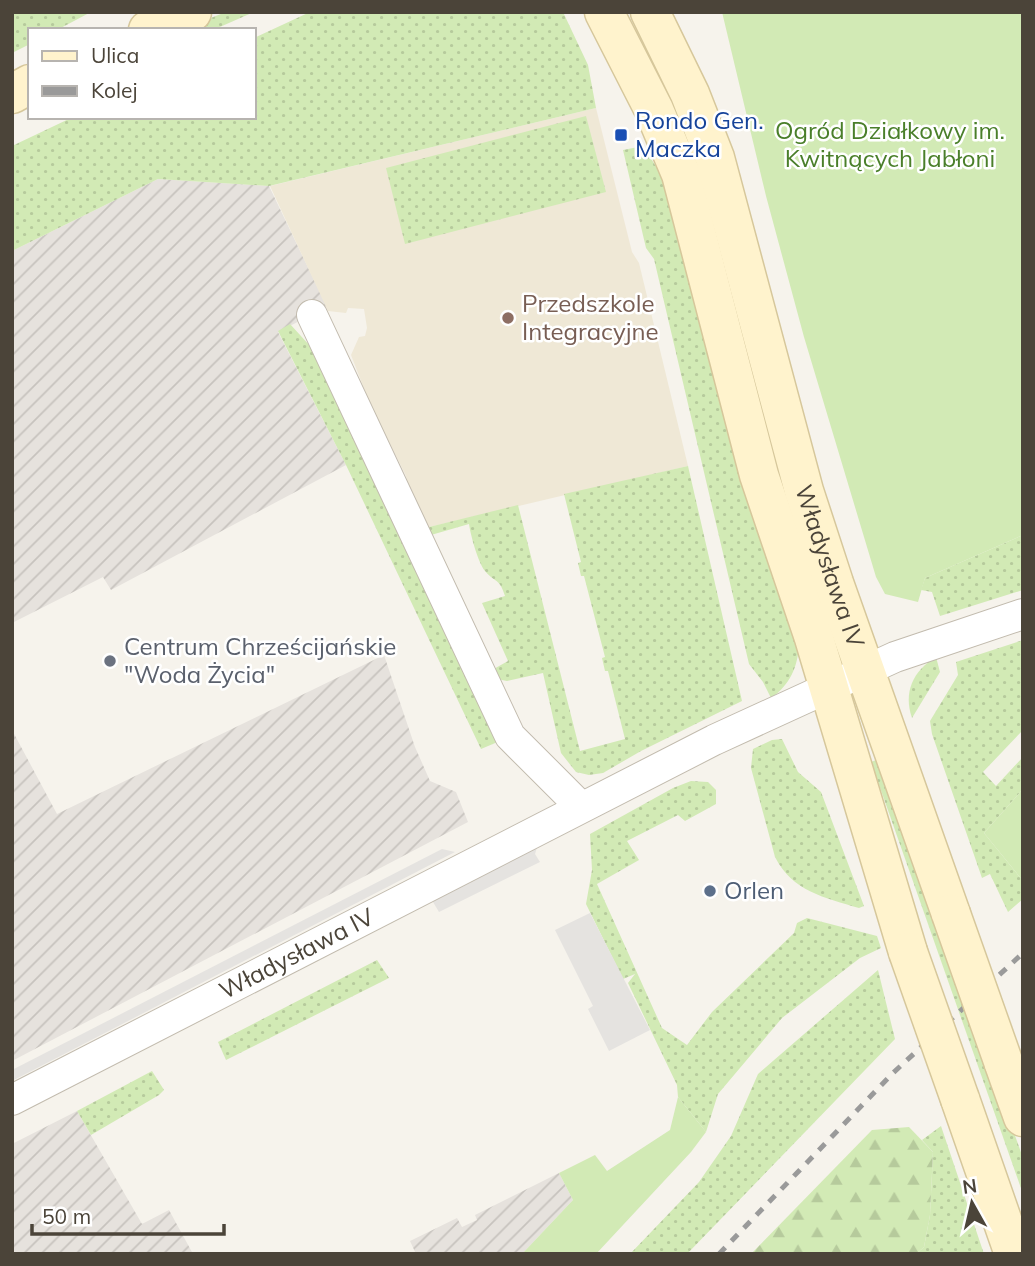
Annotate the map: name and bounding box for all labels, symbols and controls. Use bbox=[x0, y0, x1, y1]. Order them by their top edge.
legend bbox=[28, 28, 256, 119]
text: Ulica bbox=[91, 42, 139, 68]
text: Kolej bbox=[91, 77, 138, 103]
place label: Rondo Gen. Maczka bbox=[635, 105, 764, 163]
park label: Ogród Działkowy im. Kwitnących Jabłoni bbox=[775, 115, 1005, 173]
marker: Rondo Gen. Maczka bbox=[613, 127, 629, 143]
place label: Przedszkole Integracyjne bbox=[522, 288, 659, 346]
marker: Przedszkole Integracyjne bbox=[500, 310, 516, 326]
street label: Władysława IV bbox=[789, 481, 872, 652]
place label: Centrum Chrześcijańskie "Woda Życia" bbox=[124, 631, 396, 689]
marker: Centrum Chrześcijańskie "Woda Życia" bbox=[102, 653, 118, 669]
place label: Orlen bbox=[724, 875, 784, 905]
marker: Orlen bbox=[702, 883, 718, 899]
street label: Władysława IV bbox=[214, 901, 379, 1005]
north arrow bbox=[937, 1168, 1007, 1238]
text: N bbox=[961, 1173, 978, 1199]
scale bar bbox=[32, 1192, 224, 1236]
text: 50 m bbox=[42, 1203, 91, 1229]

